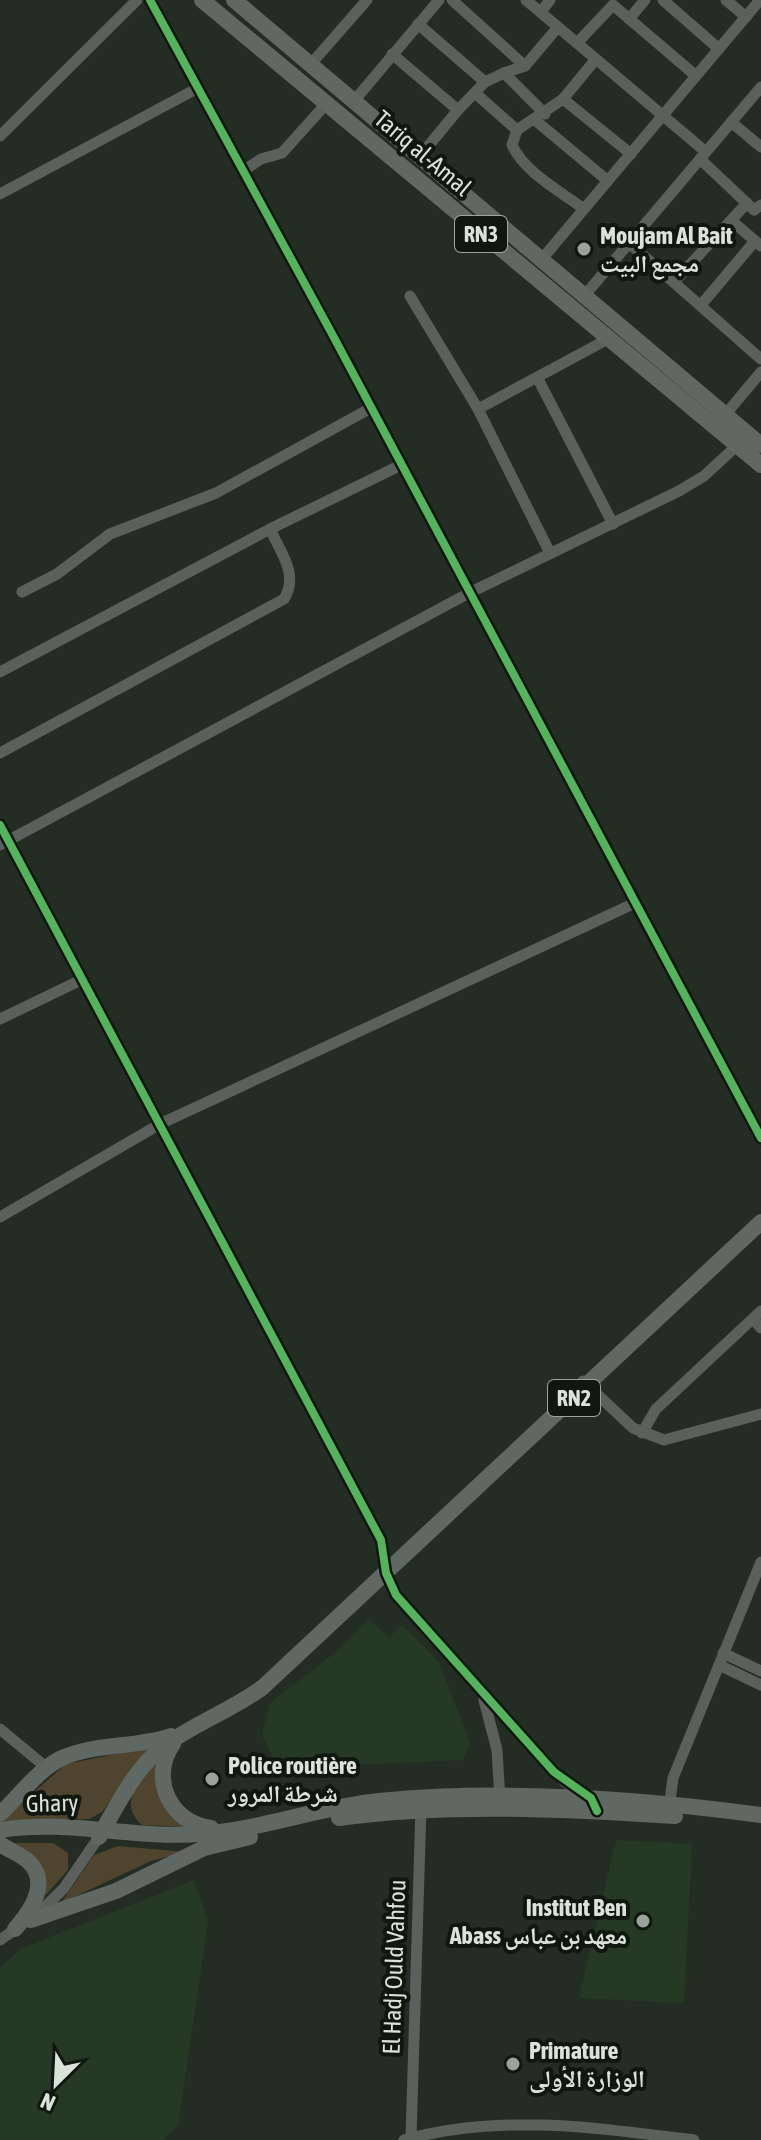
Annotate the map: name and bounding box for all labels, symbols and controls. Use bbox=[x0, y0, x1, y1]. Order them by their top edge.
street label: Tariq al-Amal bbox=[369, 105, 477, 201]
road number: RN3 bbox=[455, 216, 507, 252]
place label: Moujam Al Bait مجمع البيت bbox=[600, 222, 733, 280]
marker: Moujam Al Bait مجمع البيت bbox=[575, 240, 593, 258]
road number: RN2 bbox=[548, 1380, 600, 1416]
place label: Police routière شرطة المرور bbox=[227, 1752, 357, 1807]
marker: Police routière شرطة المرور bbox=[203, 1770, 221, 1788]
street label: Ghary bbox=[26, 1789, 79, 1817]
street label: El Hadj Ould Vahfou bbox=[377, 1879, 411, 2055]
place label: Institut Ben Abass معهد بن عباس bbox=[449, 1894, 627, 1950]
marker: Institut Ben Abass معهد بن عباس bbox=[634, 1912, 652, 1930]
place label: Primature الوزارة الأولى bbox=[529, 2037, 645, 2093]
north arrow bbox=[16, 2044, 96, 2124]
marker: Primature الوزارة الأولى bbox=[504, 2055, 522, 2073]
text: N bbox=[37, 2088, 59, 2117]

